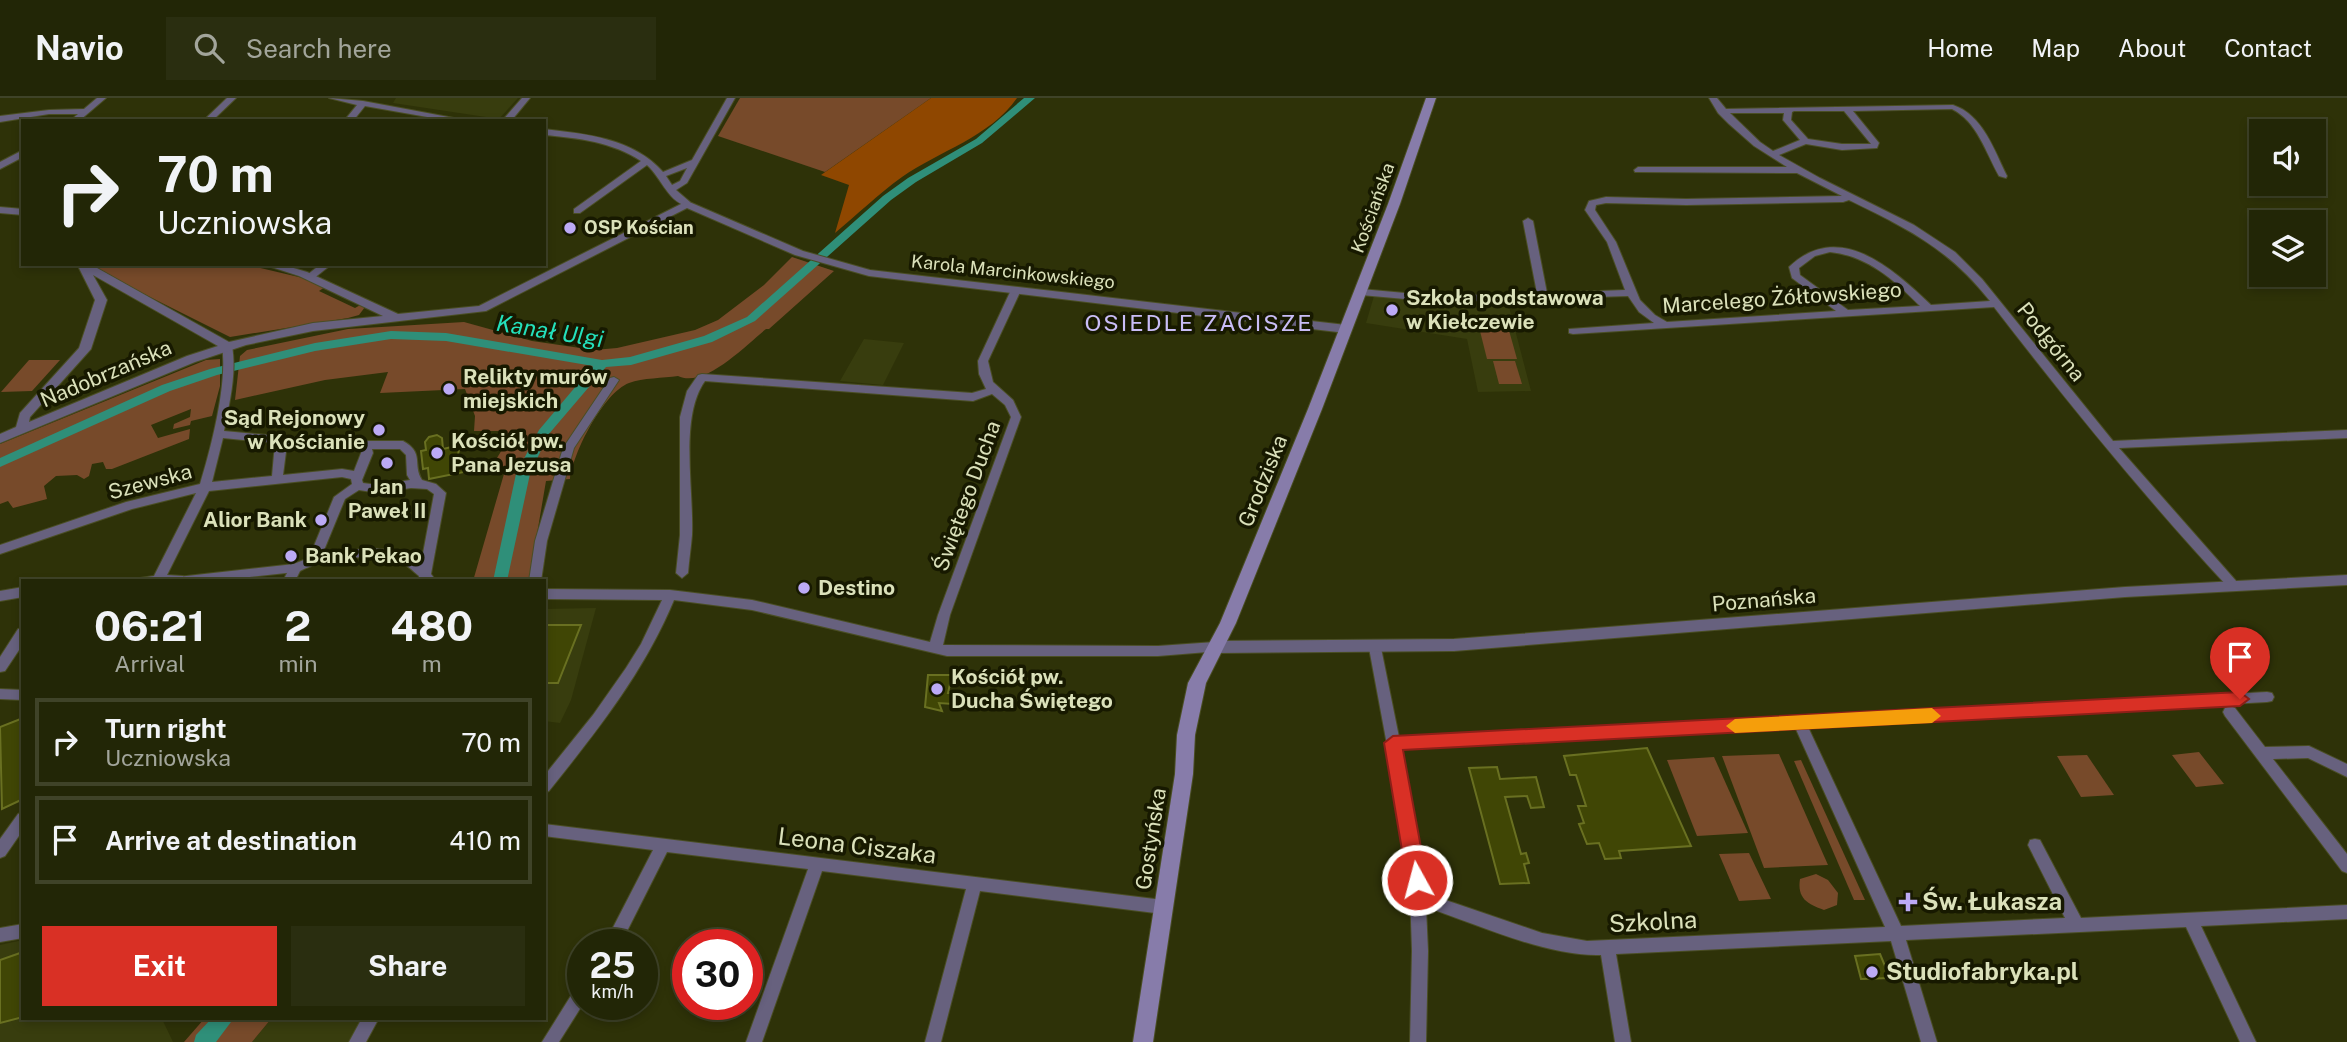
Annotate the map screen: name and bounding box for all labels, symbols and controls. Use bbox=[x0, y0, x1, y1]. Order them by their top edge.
search box bbox=[166, 17, 656, 80]
text: Navio bbox=[35, 29, 124, 67]
icon: search bbox=[190, 29, 228, 67]
text: Search here bbox=[246, 33, 392, 64]
text: Home bbox=[1927, 34, 1993, 62]
text: Map bbox=[2031, 34, 2080, 62]
text: About bbox=[2118, 34, 2186, 62]
text: Contact bbox=[2224, 34, 2312, 62]
map controls bbox=[2249, 119, 2326, 287]
button: sound bbox=[2249, 119, 2326, 196]
text: 70 m bbox=[157, 145, 274, 203]
icon: right bbox=[42, 147, 133, 238]
street label: Kościańska bbox=[1347, 160, 1399, 256]
text: Uczniowska bbox=[157, 204, 332, 241]
button: layers bbox=[2249, 210, 2326, 287]
place label: OSP Kościan bbox=[584, 217, 694, 238]
marker: OSP Kościan bbox=[562, 220, 578, 236]
street label: Karola Marcinkowskiego bbox=[910, 250, 1116, 293]
street label: Marcelego Żółtowskiego bbox=[1661, 277, 1903, 318]
place label: Szkoła podstawowa w Kiełczewie bbox=[1406, 285, 1604, 334]
street label: Podgórna bbox=[2012, 297, 2091, 386]
marker: Szkoła podstawowa w Kiełczewie bbox=[1384, 302, 1400, 318]
water label: Kanał Ulgi bbox=[495, 309, 606, 352]
district label: OSIEDLE ZACISZE bbox=[1085, 309, 1313, 336]
street label: Nadobrzańska bbox=[36, 335, 175, 412]
place label: Relikty murów miejskich bbox=[463, 364, 608, 413]
marker: Relikty murów miejskich bbox=[441, 381, 457, 397]
place label: Sąd Rejonowy w Kościanie bbox=[224, 405, 365, 454]
street label: Świętego Ducha bbox=[928, 417, 1005, 574]
marker: Sąd Rejonowy w Kościanie bbox=[371, 422, 387, 438]
place label: Kościół pw. Pana Jezusa bbox=[451, 428, 571, 477]
street label: Grodziska bbox=[1233, 431, 1292, 530]
marker: Kościół pw. Pana Jezusa bbox=[429, 445, 445, 461]
marker: Jan Paweł II bbox=[379, 455, 395, 471]
street label: Szewska bbox=[105, 458, 194, 505]
place label: Jan Paweł II bbox=[348, 474, 426, 523]
place label: Alior Bank bbox=[203, 507, 307, 532]
marker: Alior Bank bbox=[313, 512, 329, 528]
place label: Bank Pekao bbox=[305, 543, 422, 568]
marker: Bank Pekao bbox=[283, 548, 299, 564]
place label: Destino bbox=[818, 575, 895, 600]
marker: Destino bbox=[796, 580, 812, 596]
street label: Poznańska bbox=[1711, 583, 1817, 617]
text: 06:21 bbox=[94, 601, 205, 650]
text: 2 bbox=[285, 601, 311, 650]
text: 480 bbox=[390, 601, 473, 650]
pin bbox=[2210, 627, 2270, 699]
icon: arrive bbox=[2221, 638, 2259, 676]
text: Arrival bbox=[114, 650, 185, 677]
text: min bbox=[278, 650, 317, 677]
text: m bbox=[422, 650, 442, 677]
place label: Kościół pw. Ducha Świętego bbox=[951, 664, 1113, 713]
marker: Kościół pw. Ducha Świętego bbox=[929, 681, 945, 697]
text: Turn right bbox=[105, 713, 227, 744]
icon: right bbox=[46, 723, 84, 761]
text: 70 m bbox=[461, 727, 521, 758]
text: Uczniowska bbox=[105, 744, 231, 771]
street label: Gostyńska bbox=[1130, 786, 1171, 892]
icon: arrive bbox=[46, 821, 84, 859]
street label: Leona Ciszaka bbox=[776, 821, 938, 869]
text: Arrive at destination bbox=[105, 825, 357, 856]
text: 410 m bbox=[449, 825, 521, 856]
position arrow bbox=[1380, 843, 1454, 917]
place label: Św. Łukasza bbox=[1922, 886, 2062, 915]
marker: Św. Łukasza bbox=[1900, 894, 1916, 910]
street label: Szkolna bbox=[1608, 905, 1698, 937]
button: Exit bbox=[42, 926, 277, 1006]
button: Share bbox=[291, 926, 525, 1006]
speed limit sign: 30 bbox=[672, 929, 763, 1020]
text: 25 bbox=[590, 945, 635, 986]
place label: Studiofabryka.pl bbox=[1886, 957, 2079, 985]
marker: Studiofabryka.pl bbox=[1864, 964, 1880, 980]
text: km/h bbox=[591, 981, 634, 1002]

